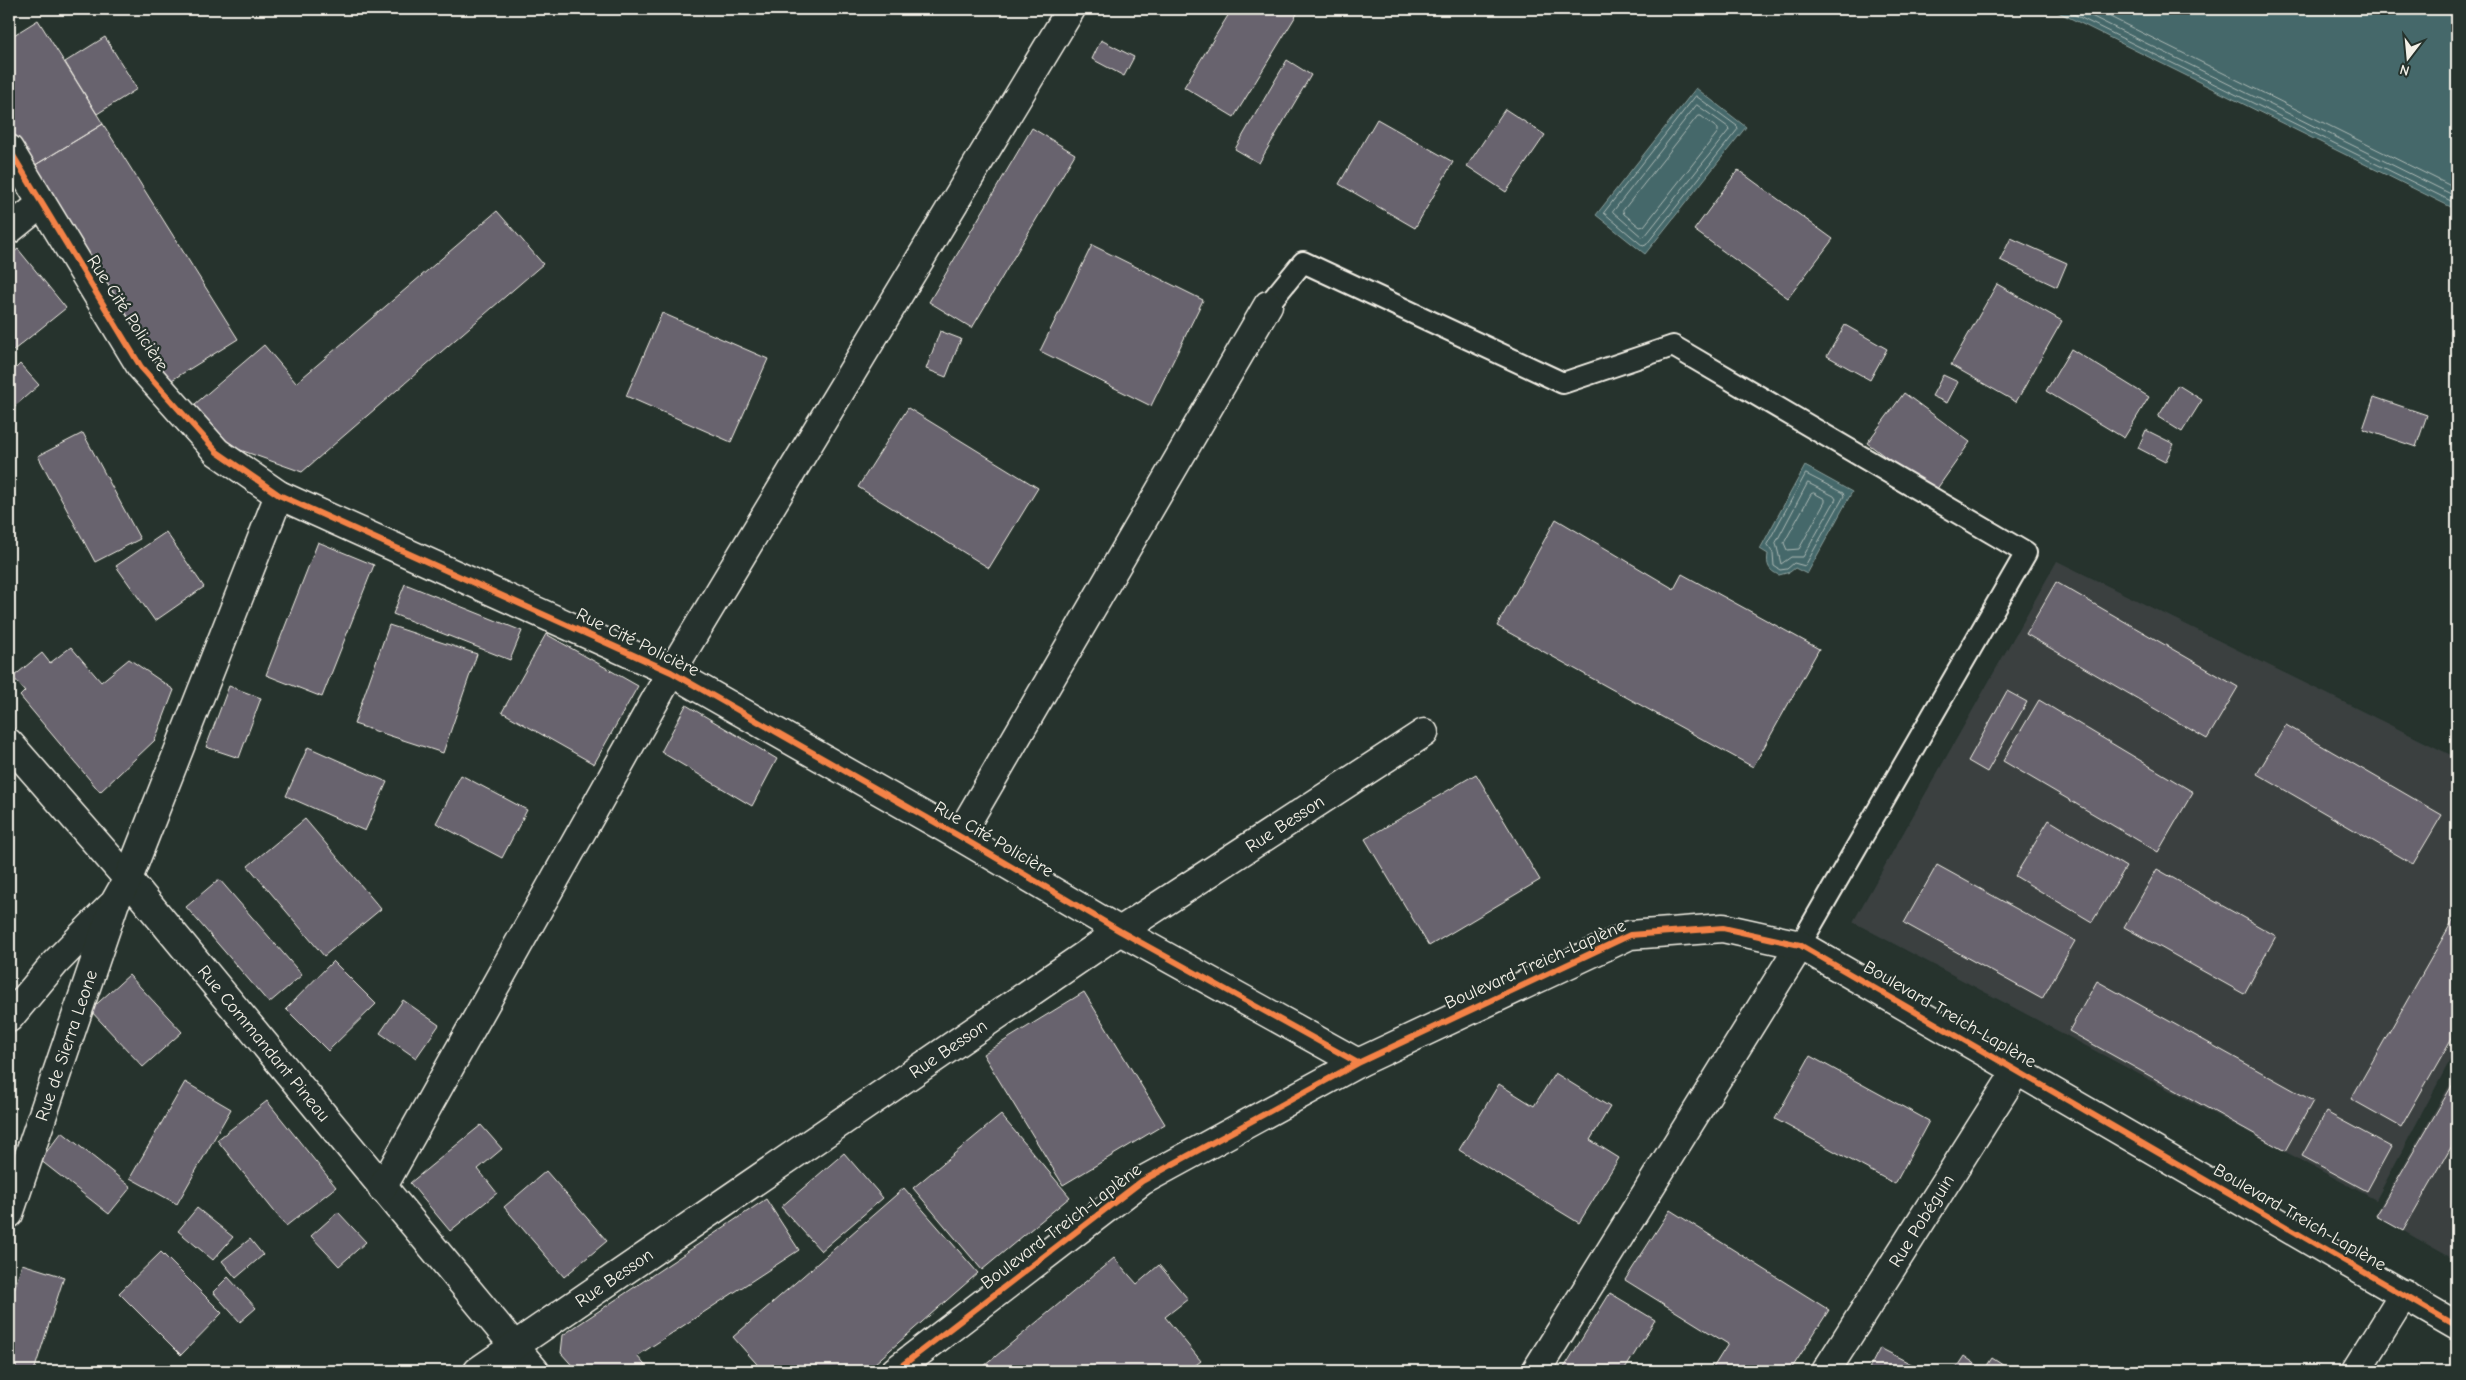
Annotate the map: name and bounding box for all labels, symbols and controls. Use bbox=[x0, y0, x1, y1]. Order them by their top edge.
north arrow bbox=[2384, 32, 2434, 82]
text: N bbox=[2398, 61, 2411, 79]
street label: Rue Cité Policière bbox=[82, 251, 173, 375]
street label: Rue Cité Policière bbox=[573, 604, 703, 681]
street label: Rue Besson bbox=[1242, 791, 1328, 857]
street label: Rue Cité Policière bbox=[930, 797, 1057, 882]
street label: Boulevard Treich-Laplène bbox=[1441, 915, 1629, 1014]
street label: Boulevard Treich-Laplène bbox=[1860, 956, 2040, 1072]
street label: Rue Commandant Pineau bbox=[193, 961, 334, 1126]
street label: Rue de Sierra Leone bbox=[31, 967, 102, 1124]
street label: Rue Besson bbox=[906, 1015, 991, 1083]
street label: Boulevard Treich-Laplène bbox=[977, 1159, 1146, 1294]
street label: Boulevard Treich-Laplène bbox=[2210, 1159, 2390, 1275]
street label: Rue Pobéguin bbox=[1885, 1171, 1959, 1271]
street label: Rue Besson bbox=[571, 1244, 657, 1312]

